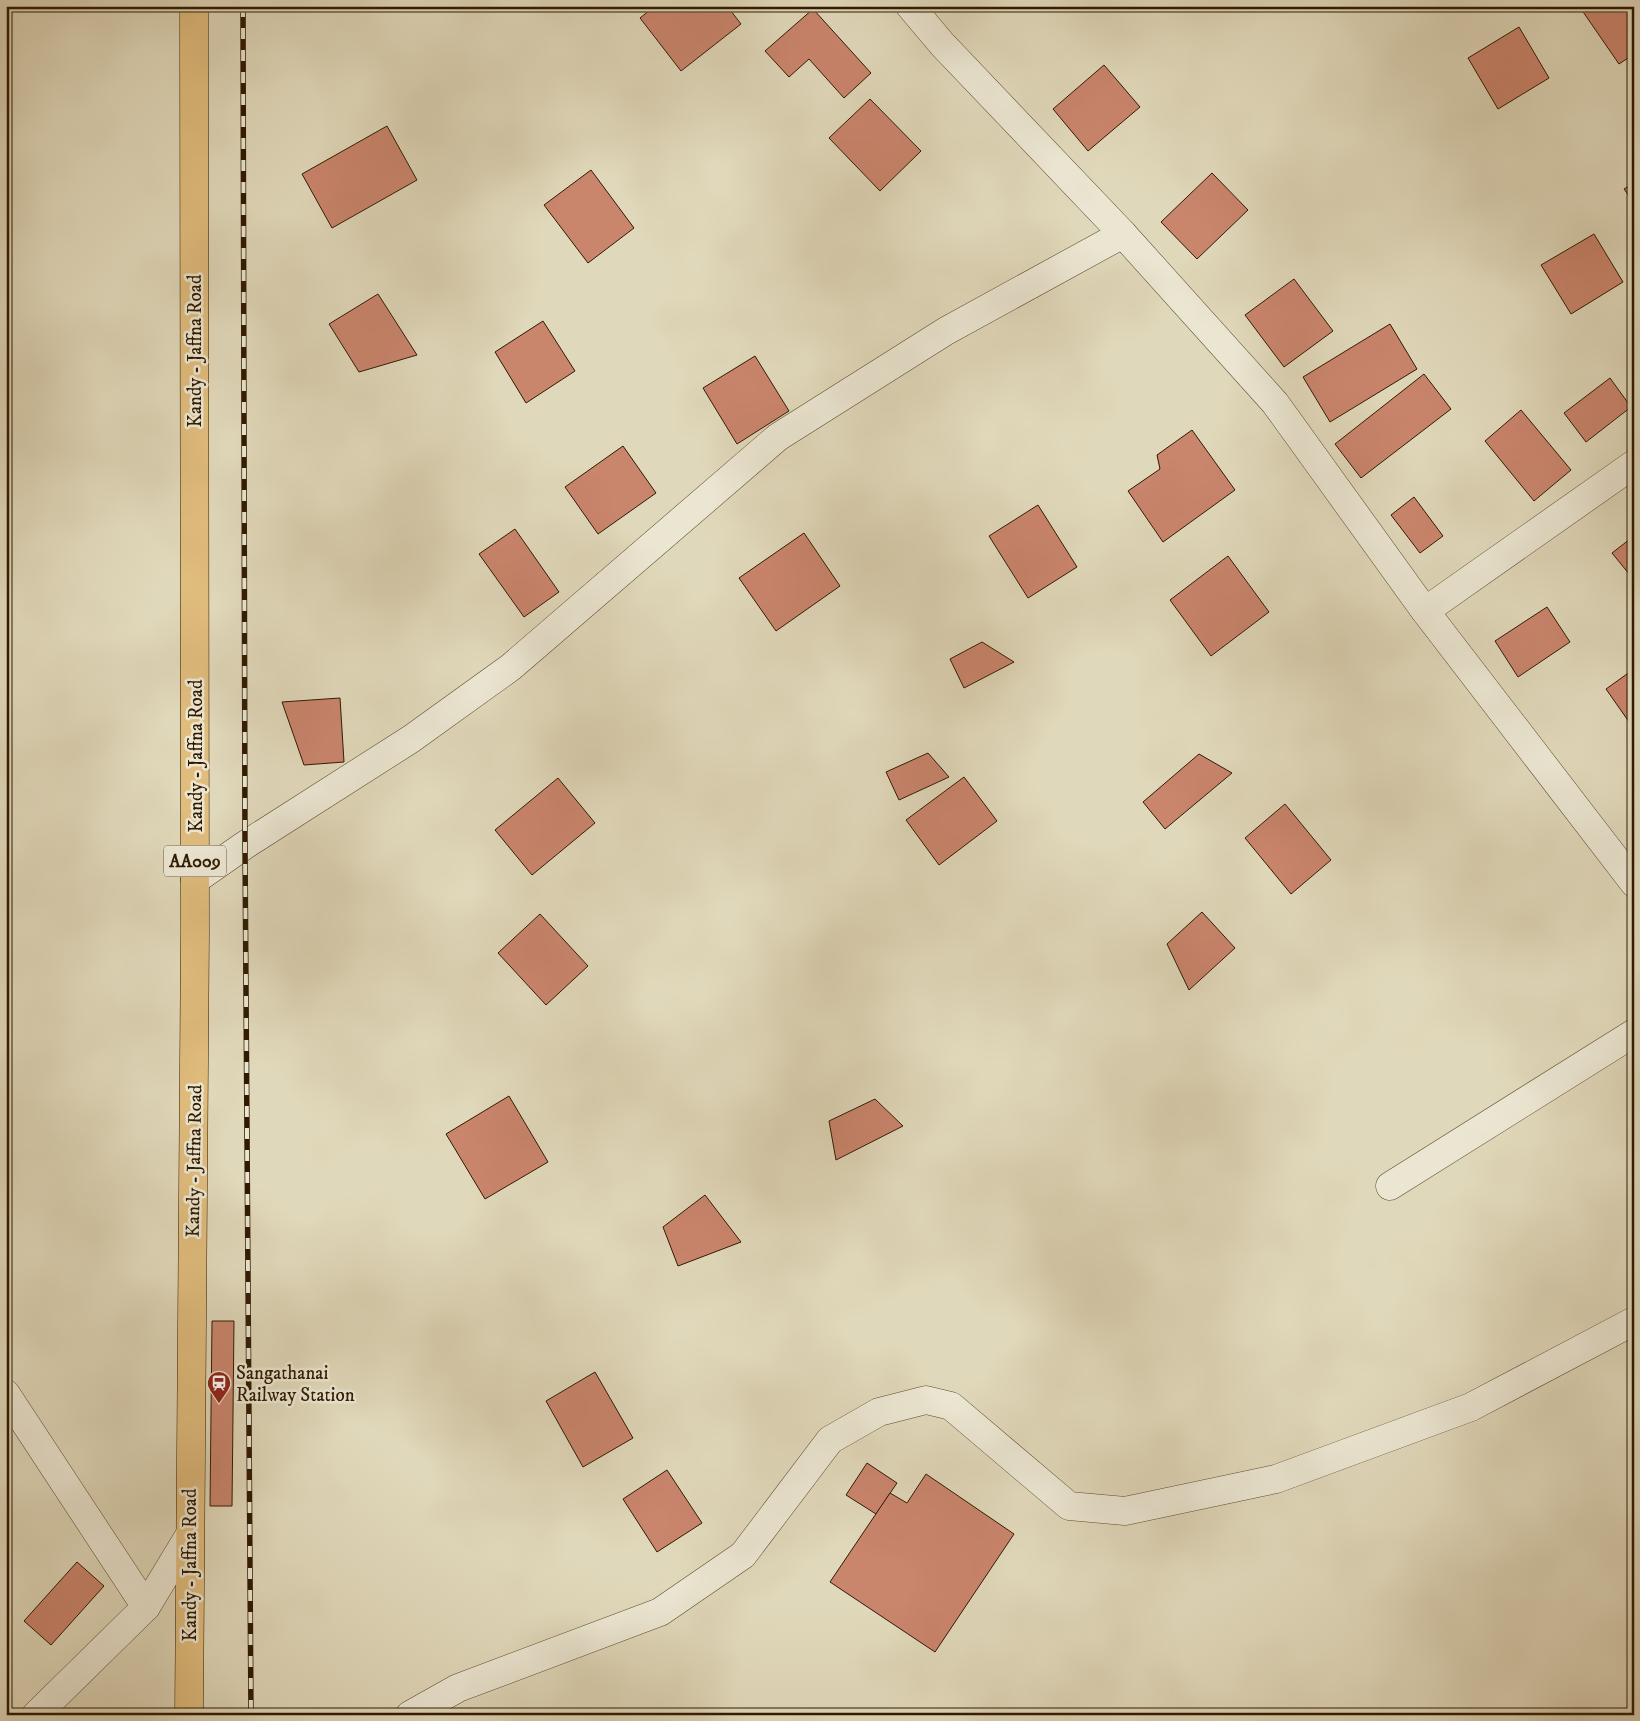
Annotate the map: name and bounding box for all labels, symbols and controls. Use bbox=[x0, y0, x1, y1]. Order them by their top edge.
street label: Kandy - Jaffna Road bbox=[184, 274, 207, 427]
street label: Kandy - Jaffna Road bbox=[185, 679, 208, 832]
road number: AA009 bbox=[164, 846, 226, 876]
street label: Kandy - Jaffna Road bbox=[182, 1084, 207, 1238]
place label: Sangathanai Railway Station bbox=[236, 1362, 355, 1407]
station icon: Sangathanai Railway Station bbox=[206, 1370, 232, 1404]
street label: Kandy - Jaffna Road bbox=[179, 1488, 202, 1641]

